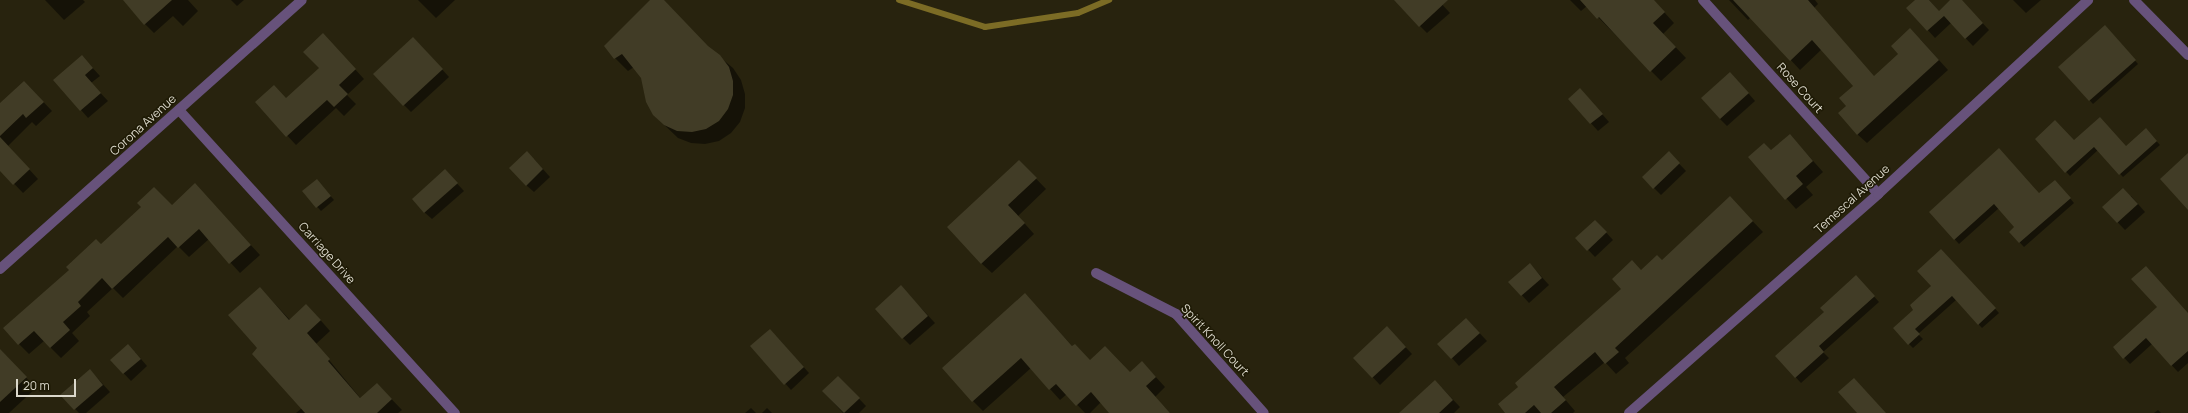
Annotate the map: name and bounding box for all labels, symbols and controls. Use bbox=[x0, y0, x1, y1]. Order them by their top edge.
street label: Rose Court bbox=[1774, 60, 1826, 116]
street label: Corona Avenue bbox=[107, 91, 179, 159]
street label: Temescal Avenue bbox=[1811, 162, 1893, 236]
street label: Carriage Drive bbox=[296, 219, 358, 287]
street label: Spirit Knoll Court bbox=[1178, 301, 1252, 379]
scale bar bbox=[18, 371, 78, 397]
text: 20 m bbox=[23, 377, 50, 394]

